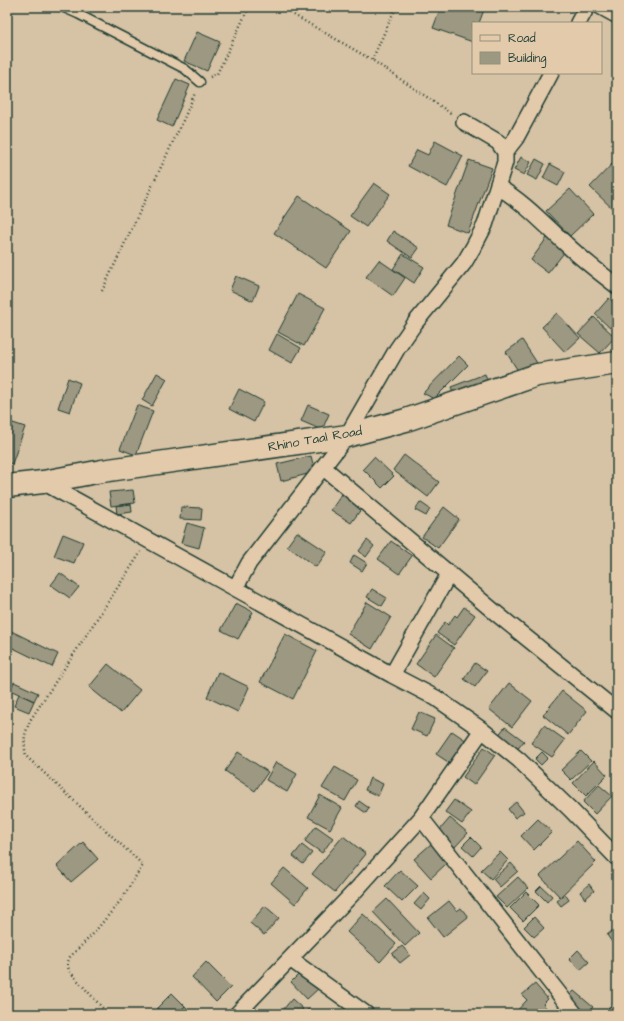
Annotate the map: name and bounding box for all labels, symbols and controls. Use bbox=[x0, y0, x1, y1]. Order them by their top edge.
legend bbox=[472, 22, 602, 74]
text: Road bbox=[508, 30, 536, 47]
text: Building bbox=[508, 50, 546, 68]
street label: Rhino Taal Road bbox=[267, 422, 364, 456]

